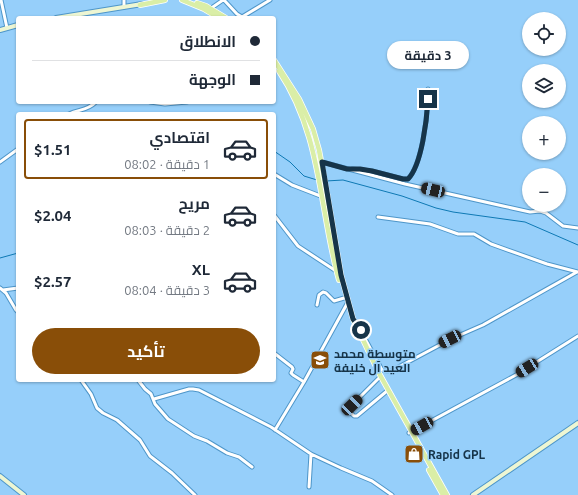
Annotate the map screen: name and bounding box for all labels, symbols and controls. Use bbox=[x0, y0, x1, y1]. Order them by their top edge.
map controls bbox=[522, 12, 566, 212]
button: locate bbox=[522, 12, 566, 56]
text: الانطلاق bbox=[180, 33, 236, 50]
callout: 3 دقيقة bbox=[387, 41, 469, 69]
text: 3 دقيقة bbox=[404, 48, 452, 62]
button: layers bbox=[522, 64, 566, 108]
text: الوجهة bbox=[189, 71, 236, 88]
route end bbox=[419, 90, 437, 108]
button: + bbox=[522, 116, 566, 160]
text: اقتصادي bbox=[150, 129, 210, 146]
icon: car bbox=[222, 131, 258, 167]
text: $1.51 bbox=[34, 141, 72, 158]
text: 1 دقيقة · 08:02 bbox=[124, 157, 210, 171]
button: − bbox=[522, 168, 566, 212]
car bbox=[420, 181, 446, 199]
text: مريح bbox=[178, 195, 210, 212]
icon: car bbox=[222, 197, 258, 233]
text: $2.04 bbox=[34, 207, 72, 224]
text: 2 دقيقة · 08:03 bbox=[124, 223, 210, 237]
text: XL bbox=[192, 261, 210, 278]
icon: car bbox=[222, 263, 258, 299]
text: $2.57 bbox=[34, 273, 72, 290]
text: 3 دقيقة · 08:04 bbox=[124, 283, 210, 297]
route start bbox=[352, 321, 370, 339]
button: تأكيد bbox=[32, 328, 260, 374]
car bbox=[437, 328, 463, 350]
place label: متوسطة محمد العيد آل خليفة bbox=[334, 347, 416, 376]
school or university icon: متوسطة محمد العيد آل خليفة bbox=[309, 349, 331, 371]
car bbox=[514, 357, 540, 379]
car bbox=[339, 392, 365, 418]
car bbox=[409, 415, 435, 437]
shop icon: Rapid GPL bbox=[403, 443, 425, 465]
place label: Rapid GPL bbox=[428, 448, 486, 461]

